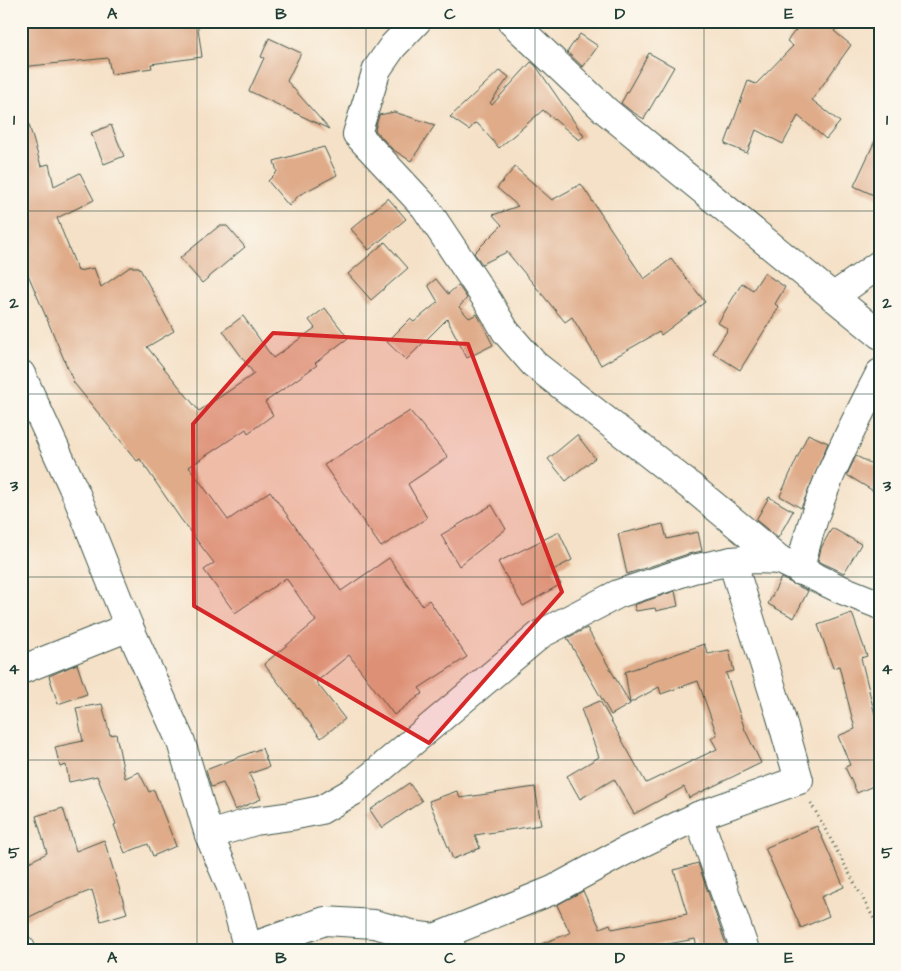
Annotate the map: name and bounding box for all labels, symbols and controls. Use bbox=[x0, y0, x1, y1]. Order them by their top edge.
text: A bbox=[107, 3, 118, 25]
text: B bbox=[275, 3, 287, 25]
text: C bbox=[444, 3, 456, 25]
text: D bbox=[615, 3, 626, 25]
text: E bbox=[784, 3, 794, 25]
text: 1 bbox=[13, 109, 16, 131]
text: 1 bbox=[886, 109, 889, 131]
text: 2 bbox=[8, 292, 19, 314]
text: 2 bbox=[881, 292, 892, 314]
text: 3 bbox=[9, 475, 19, 497]
text: 3 bbox=[882, 475, 892, 497]
text: 4 bbox=[9, 658, 20, 680]
text: 4 bbox=[882, 658, 893, 680]
text: 5 bbox=[8, 842, 20, 864]
text: 5 bbox=[881, 842, 893, 864]
text: A bbox=[107, 947, 118, 969]
text: B bbox=[275, 947, 287, 969]
text: C bbox=[444, 947, 456, 969]
text: D bbox=[615, 947, 626, 969]
text: E bbox=[784, 947, 794, 969]

